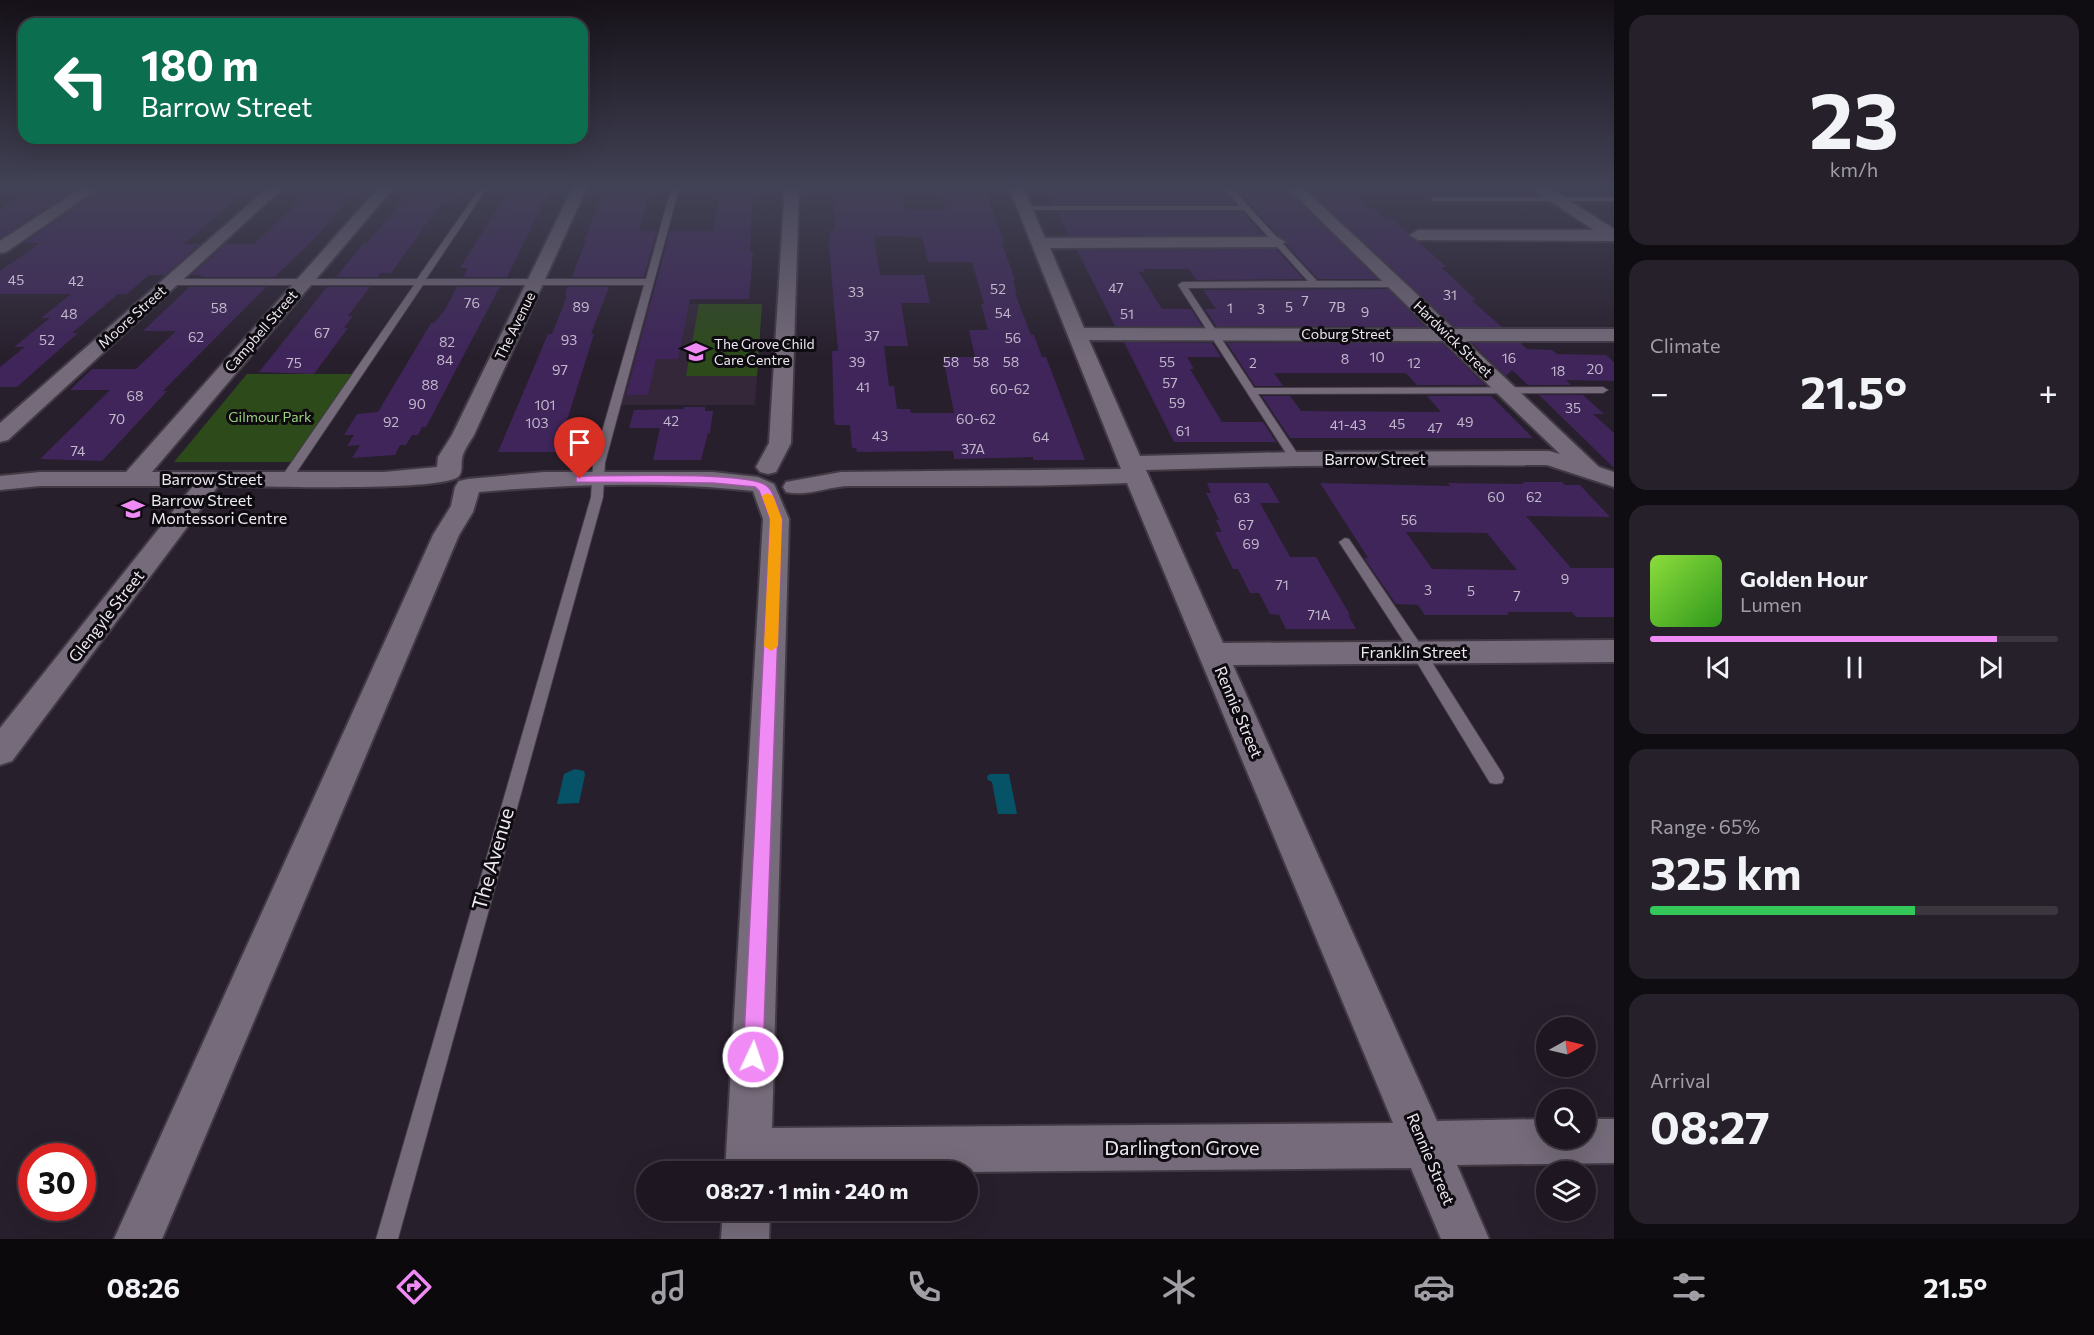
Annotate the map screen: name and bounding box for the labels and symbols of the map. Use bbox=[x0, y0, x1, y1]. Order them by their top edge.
house number: 45 bbox=[8, 271, 24, 288]
house number: 42 bbox=[68, 272, 84, 289]
house number: 47 bbox=[1108, 279, 1124, 296]
house number: 52 bbox=[990, 280, 1006, 297]
street label: Moore Street bbox=[94, 282, 169, 351]
house number: 33 bbox=[848, 283, 864, 300]
street label: Campbell Street bbox=[221, 286, 301, 375]
house number: 31 bbox=[1443, 286, 1457, 303]
street label: The Avenue bbox=[491, 289, 538, 363]
house number: 7 bbox=[1301, 292, 1309, 309]
house number: 76 bbox=[464, 294, 480, 311]
street label: Hardwick Street bbox=[1410, 297, 1496, 381]
house number: 89 bbox=[573, 298, 590, 315]
house number: 5 bbox=[1285, 298, 1293, 315]
house number: 7B bbox=[1329, 298, 1345, 315]
house number: 58 bbox=[211, 299, 227, 316]
house number: 1 bbox=[1227, 299, 1233, 316]
house number: 3 bbox=[1257, 300, 1265, 317]
house number: 9 bbox=[1361, 303, 1369, 320]
house number: 54 bbox=[995, 304, 1012, 321]
house number: 48 bbox=[61, 305, 77, 322]
house number: 51 bbox=[1120, 305, 1134, 322]
house number: 67 bbox=[314, 324, 330, 341]
street label: Coburg Street bbox=[1301, 325, 1391, 342]
house number: 37 bbox=[864, 327, 880, 344]
house number: 62 bbox=[188, 328, 204, 345]
house number: 56 bbox=[1005, 329, 1021, 346]
house number: 52 bbox=[39, 331, 55, 348]
house number: 93 bbox=[561, 331, 577, 348]
house number: 82 bbox=[439, 333, 455, 350]
place label: The Grove Child Care Centre bbox=[714, 335, 815, 368]
school or university icon: The Grove Child Care Centre bbox=[683, 339, 709, 365]
house number: 10 bbox=[1369, 348, 1385, 365]
house number: 16 bbox=[1502, 349, 1516, 366]
house number: 8 bbox=[1341, 350, 1349, 367]
house number: 84 bbox=[437, 351, 454, 368]
house number: 39 bbox=[849, 353, 865, 370]
house number: 58 bbox=[943, 353, 959, 370]
house number: 58 bbox=[973, 353, 989, 370]
house number: 58 bbox=[1003, 353, 1019, 370]
house number: 55 bbox=[1159, 353, 1175, 370]
house number: 75 bbox=[286, 354, 302, 371]
house number: 2 bbox=[1249, 354, 1257, 371]
house number: 12 bbox=[1407, 354, 1421, 371]
house number: 20 bbox=[1587, 360, 1603, 377]
house number: 97 bbox=[552, 361, 568, 378]
house number: 18 bbox=[1551, 362, 1565, 379]
house number: 57 bbox=[1162, 374, 1178, 391]
house number: 88 bbox=[422, 376, 439, 393]
house number: 41 bbox=[856, 378, 870, 395]
house number: 60-62 bbox=[990, 380, 1030, 397]
house number: 68 bbox=[127, 387, 144, 404]
house number: 59 bbox=[1169, 394, 1185, 411]
house number: 90 bbox=[408, 395, 426, 412]
house number: 101 bbox=[534, 396, 556, 413]
house number: 35 bbox=[1565, 399, 1581, 416]
park label: Gilmour Park bbox=[228, 408, 312, 425]
house number: 70 bbox=[109, 410, 125, 427]
house number: 60-62 bbox=[956, 410, 996, 427]
house number: 42 bbox=[663, 412, 679, 429]
house number: 92 bbox=[383, 413, 399, 430]
house number: 49 bbox=[1457, 413, 1473, 430]
house number: 103 bbox=[525, 414, 549, 431]
house number: 45 bbox=[1389, 415, 1405, 432]
house number: 41-43 bbox=[1330, 416, 1366, 433]
pin bbox=[554, 417, 605, 479]
house number: 47 bbox=[1427, 419, 1443, 436]
house number: 61 bbox=[1176, 422, 1190, 439]
house number: 43 bbox=[872, 427, 888, 444]
house number: 64 bbox=[1033, 428, 1050, 445]
house number: 37A bbox=[961, 440, 985, 457]
house number: 74 bbox=[71, 442, 86, 459]
street label: Barrow Street bbox=[1324, 449, 1426, 468]
street label: Barrow Street bbox=[161, 469, 263, 488]
house number: 60 bbox=[1487, 488, 1505, 505]
house number: 62 bbox=[1526, 488, 1542, 505]
house number: 63 bbox=[1234, 489, 1250, 506]
place label: Barrow Street Montessori Centre bbox=[151, 490, 287, 527]
school or university icon: Barrow Street Montessori Centre bbox=[120, 496, 146, 522]
house number: 56 bbox=[1401, 511, 1417, 528]
house number: 67 bbox=[1238, 516, 1254, 533]
house number: 69 bbox=[1243, 535, 1259, 552]
street label: Glengyle Street bbox=[64, 566, 148, 665]
house number: 9 bbox=[1561, 570, 1569, 587]
house number: 71 bbox=[1275, 576, 1289, 593]
house number: 3 bbox=[1424, 581, 1432, 598]
house number: 5 bbox=[1467, 582, 1475, 599]
house number: 7 bbox=[1513, 587, 1521, 604]
house number: 71A bbox=[1307, 606, 1331, 623]
street label: Franklin Street bbox=[1360, 642, 1468, 661]
street label: Rennie Street bbox=[1212, 663, 1267, 761]
street label: The Avenue bbox=[466, 805, 518, 913]
north arrow bbox=[1536, 1017, 1596, 1077]
position arrow bbox=[721, 1025, 785, 1089]
street label: Rennie Street bbox=[1404, 1110, 1459, 1208]
street label: Darlington Grove bbox=[1104, 1135, 1260, 1159]
speed limit sign: 30 bbox=[18, 1143, 96, 1221]

